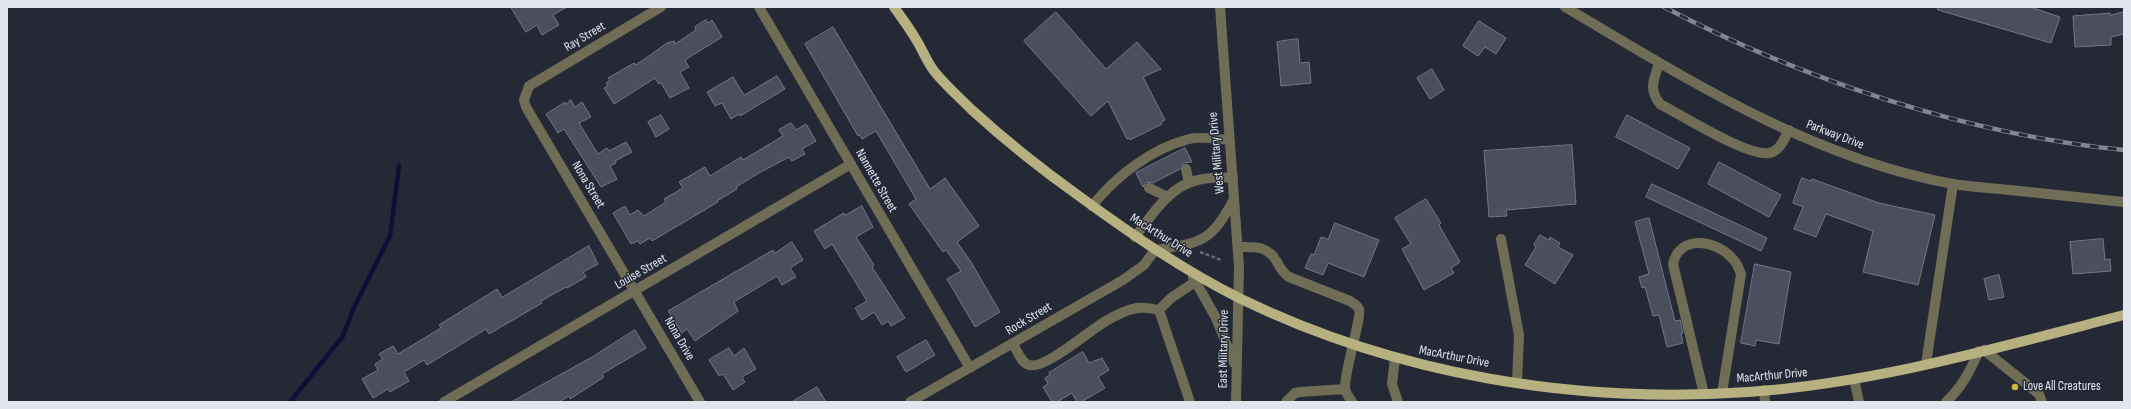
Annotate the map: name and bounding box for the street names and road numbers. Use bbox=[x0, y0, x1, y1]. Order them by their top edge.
street label: Ray Street bbox=[562, 19, 608, 55]
street label: West Military Drive bbox=[1206, 112, 1228, 194]
street label: Parkway Drive bbox=[1804, 117, 1866, 153]
street label: Nannette Street bbox=[852, 147, 900, 215]
street label: Nona Street bbox=[568, 159, 608, 211]
street label: MacArthur Drive bbox=[1127, 211, 1195, 261]
street label: Louise Street bbox=[612, 251, 670, 293]
street label: Rock Street bbox=[1003, 299, 1055, 339]
street label: East Military Drive bbox=[1216, 310, 1232, 388]
street label: Nona Drive bbox=[660, 315, 698, 363]
street label: MacArthur Drive bbox=[1418, 343, 1490, 371]
street label: MacArthur Drive bbox=[1736, 365, 1808, 387]

